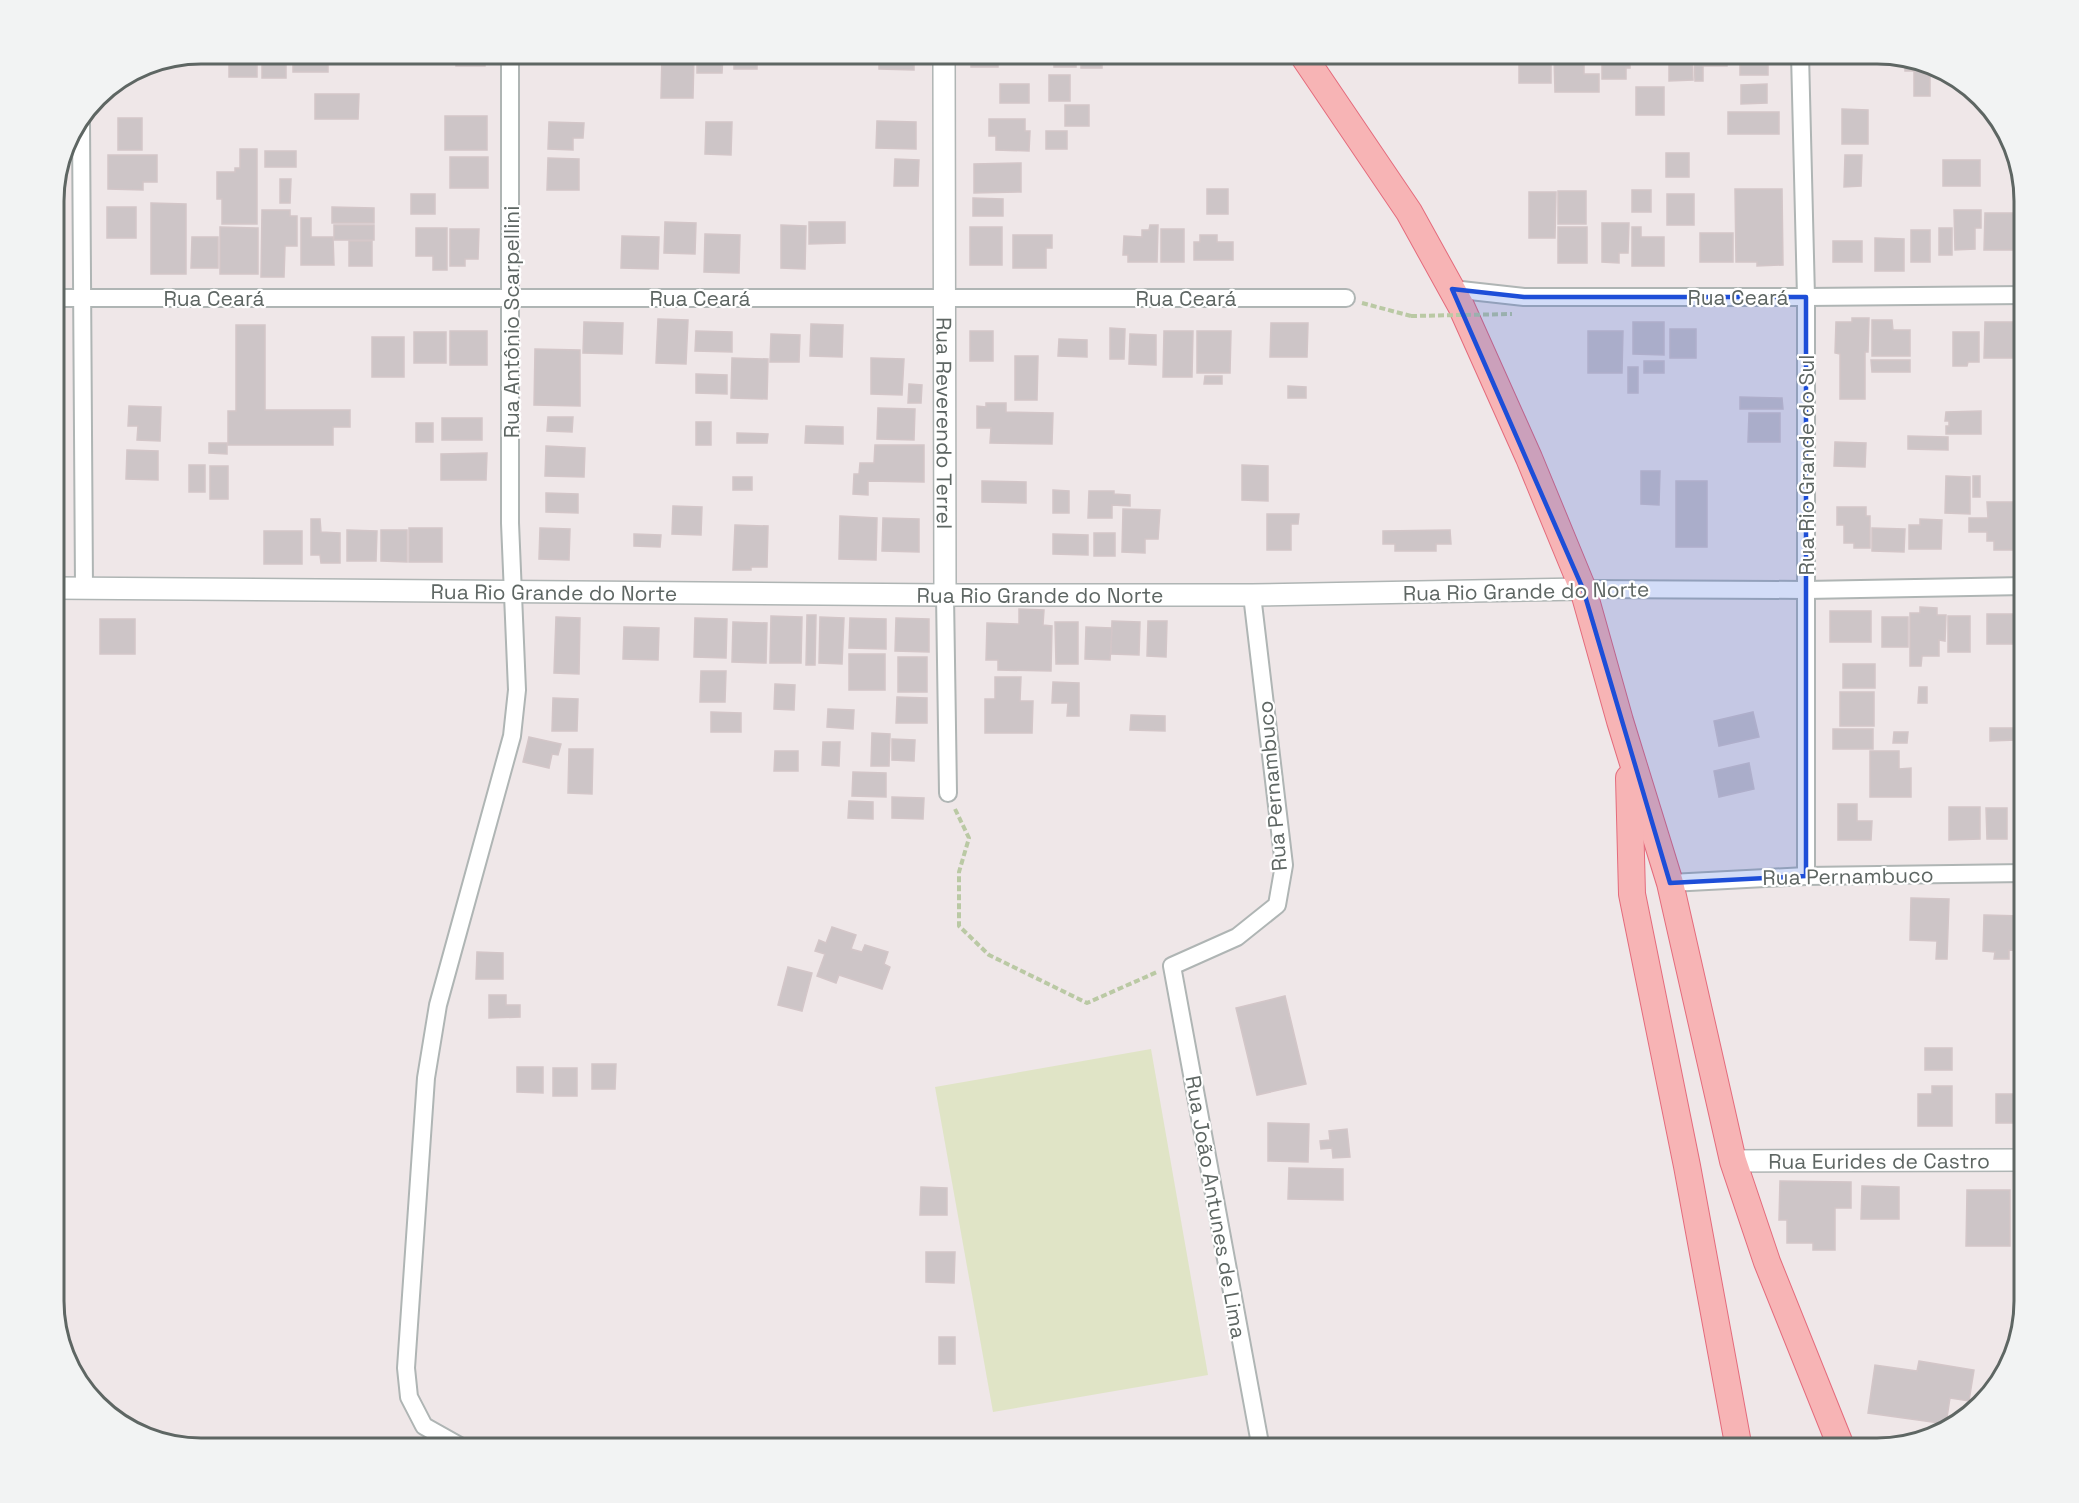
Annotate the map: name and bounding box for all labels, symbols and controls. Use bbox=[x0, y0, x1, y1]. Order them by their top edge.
street label: Rua Antônio Scarpellini bbox=[498, 206, 525, 438]
street label: Rua Ceará bbox=[1687, 284, 1789, 311]
street label: Rua Ceará bbox=[163, 285, 265, 312]
street label: Rua Ceará bbox=[649, 285, 751, 312]
street label: Rua Ceará bbox=[1135, 285, 1237, 312]
street label: Rua Reverendo Terrel bbox=[931, 317, 958, 529]
street label: Rua Rio Grande do Sul bbox=[1793, 355, 1820, 575]
street label: Rua Rio Grande do Norte bbox=[1403, 575, 1649, 607]
street label: Rua Rio Grande do Norte bbox=[431, 577, 677, 606]
street label: Rua Rio Grande do Norte bbox=[917, 581, 1163, 609]
street label: Rua Pernambuco bbox=[1251, 700, 1293, 872]
street label: Rua Pernambuco bbox=[1762, 861, 1934, 891]
street label: Rua João Antunes de Lima bbox=[1180, 1073, 1252, 1341]
street label: Rua Eurides de Castro bbox=[1768, 1147, 1990, 1174]

